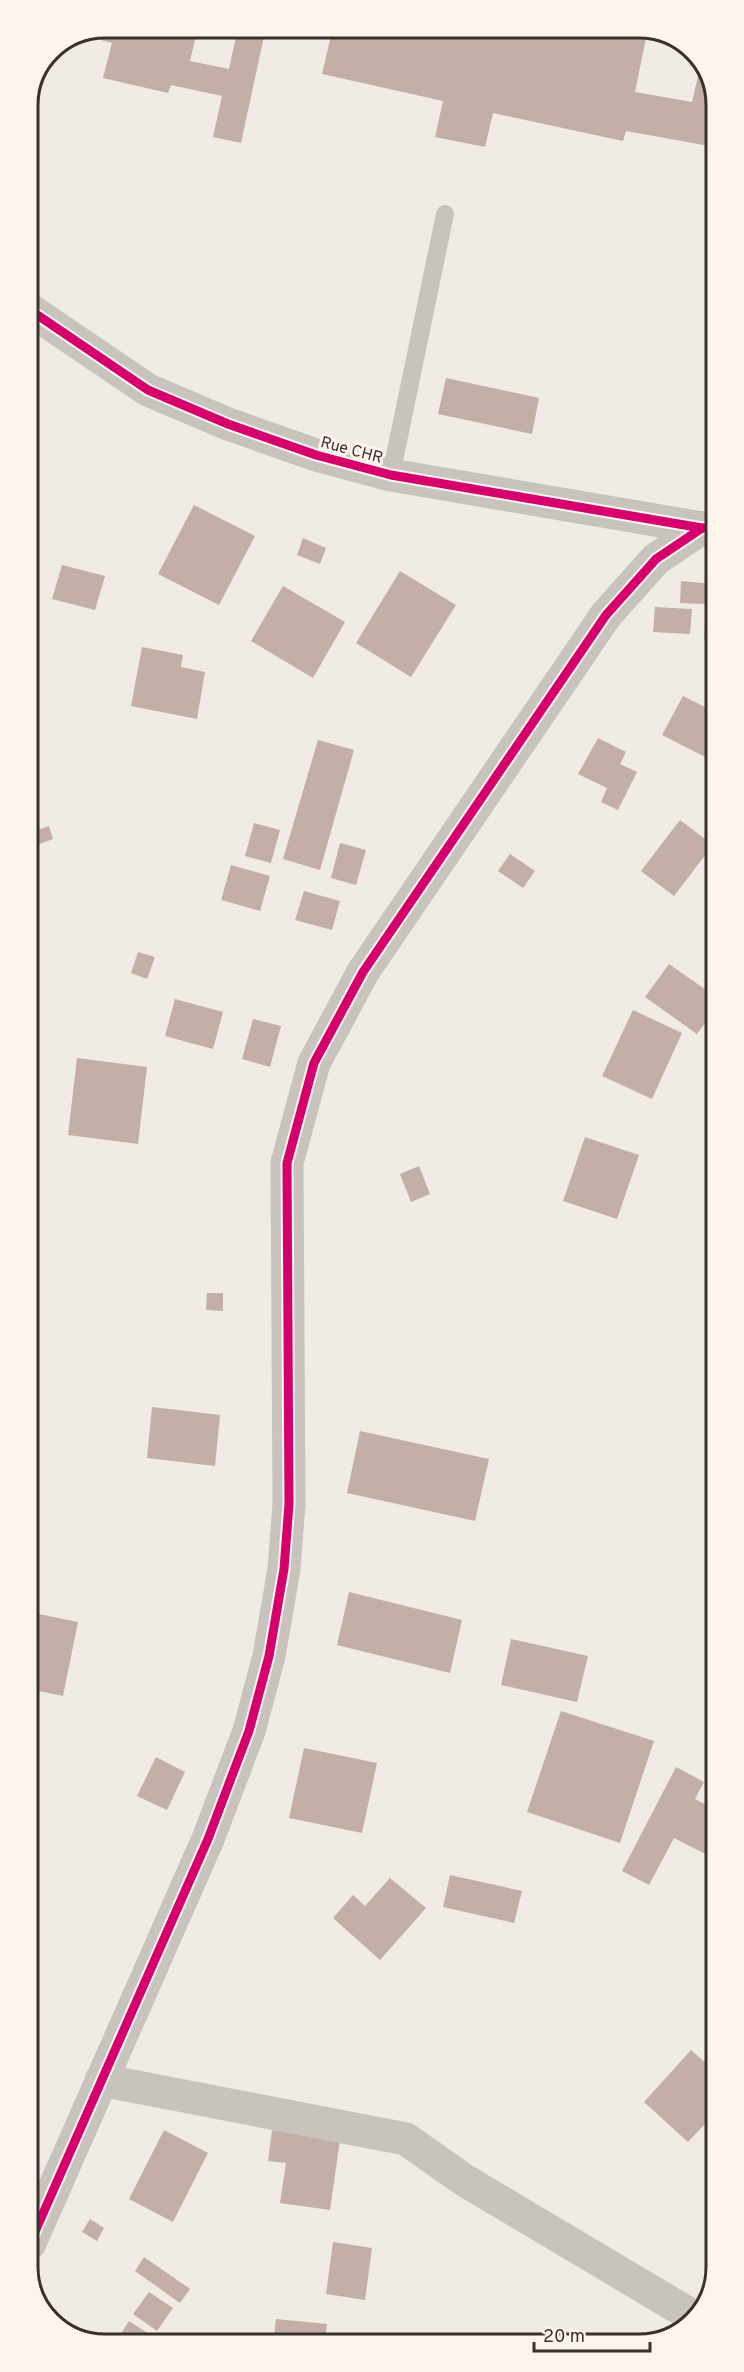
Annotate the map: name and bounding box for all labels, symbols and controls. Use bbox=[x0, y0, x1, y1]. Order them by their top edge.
street label: Rue CHR bbox=[318, 433, 385, 469]
scale bar bbox=[534, 2315, 650, 2353]
text: 20 m bbox=[543, 2326, 585, 2349]

